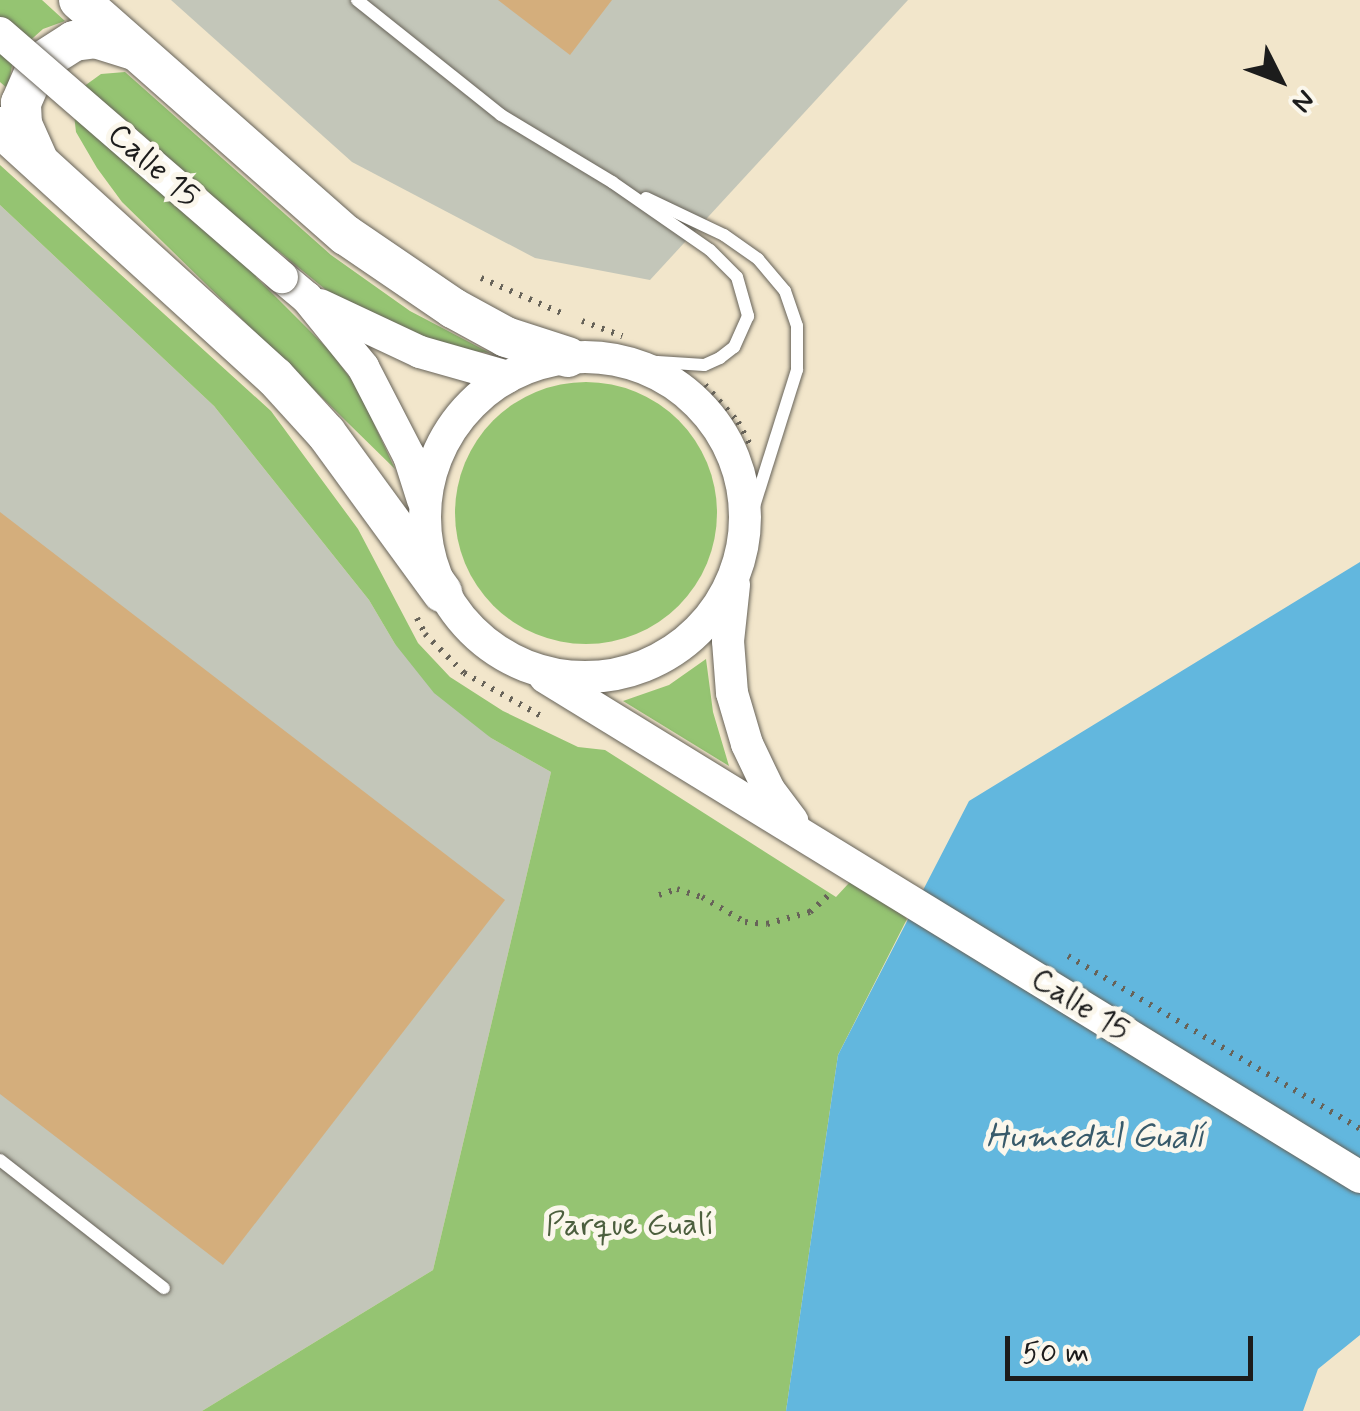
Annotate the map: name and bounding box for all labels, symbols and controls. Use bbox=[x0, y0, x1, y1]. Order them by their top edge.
north arrow bbox=[1230, 30, 1330, 130]
text: N bbox=[1283, 81, 1323, 120]
street label: Calle 15 bbox=[99, 116, 207, 216]
street label: Calle 15 bbox=[1024, 960, 1136, 1050]
water label: Humedal Gualí bbox=[985, 1116, 1205, 1158]
park label: Parque Gualí bbox=[546, 1206, 714, 1244]
scale bar bbox=[1010, 1316, 1258, 1378]
text: 50 m bbox=[1022, 1334, 1089, 1373]

